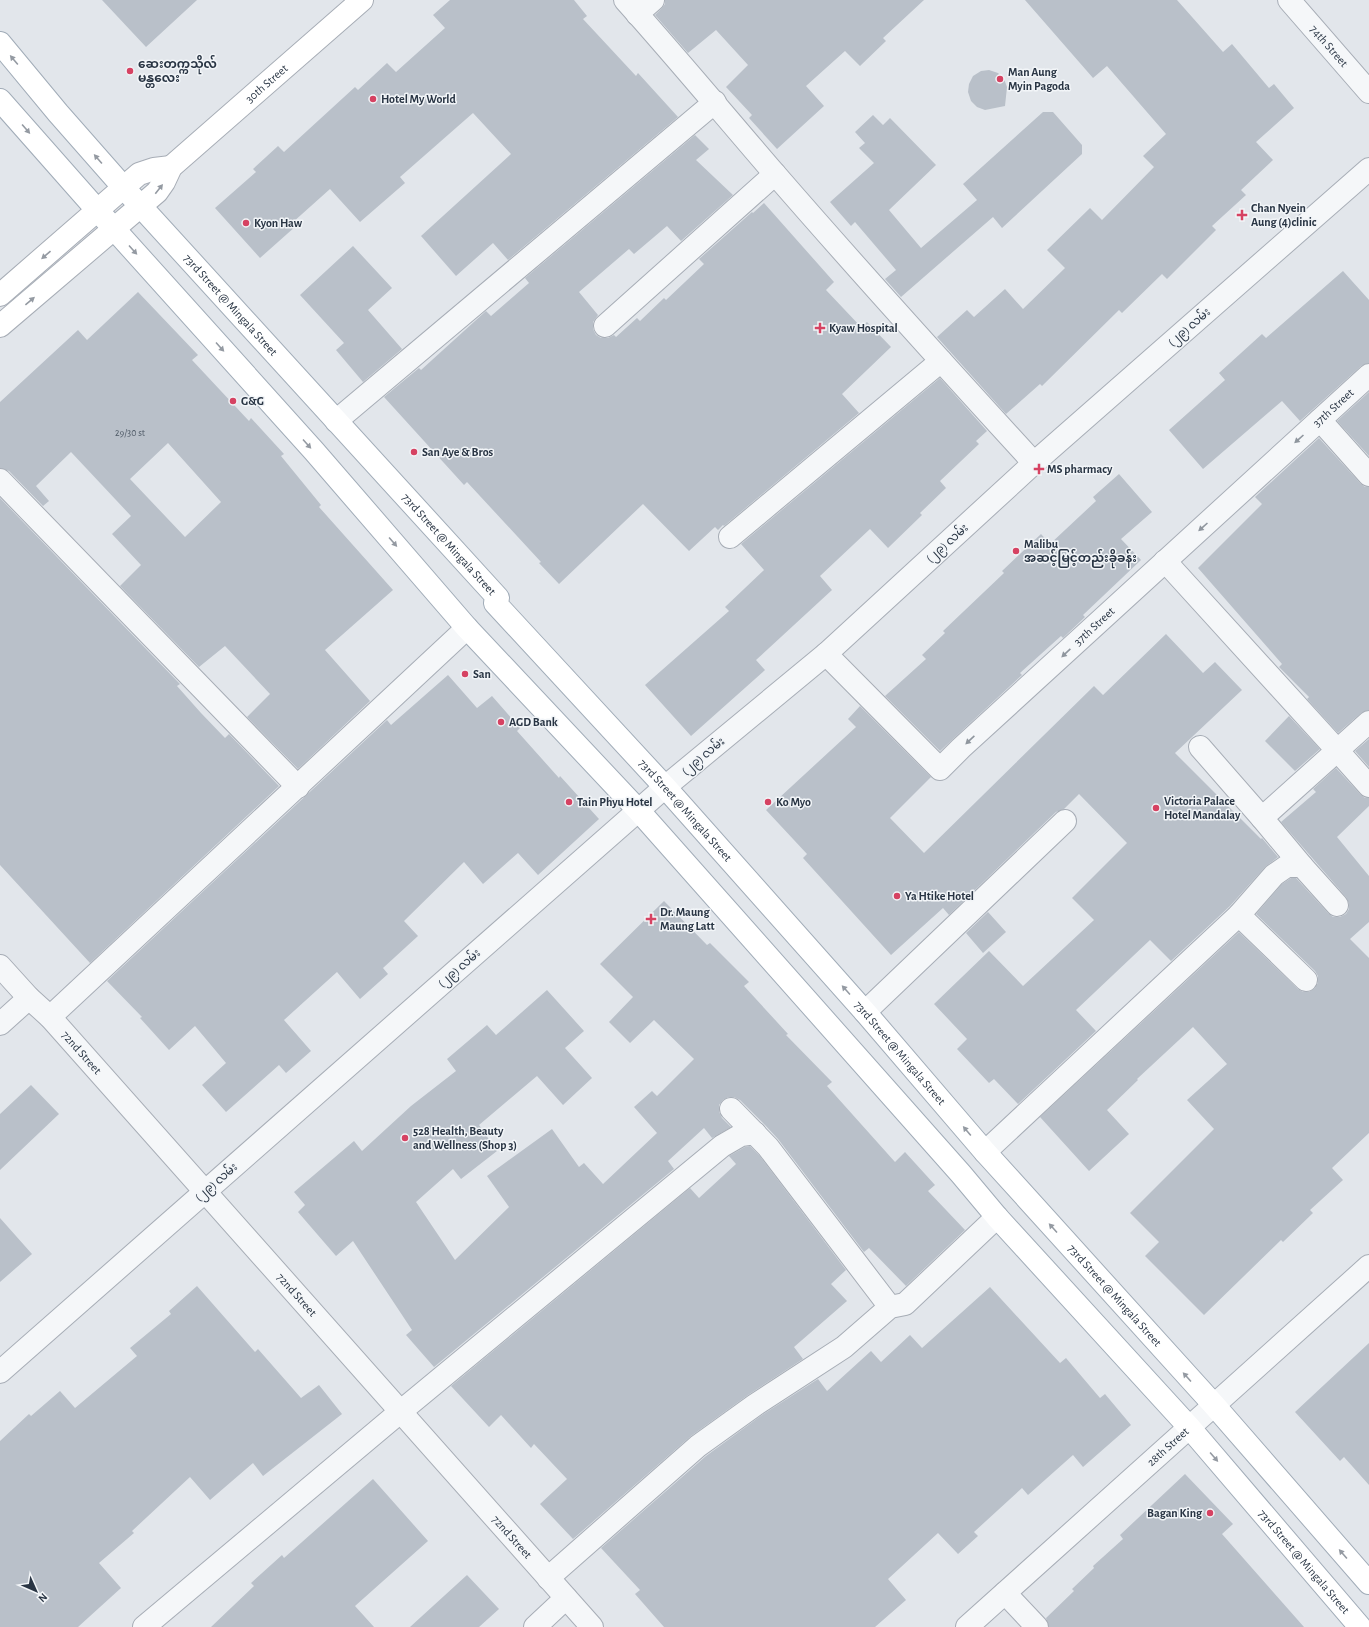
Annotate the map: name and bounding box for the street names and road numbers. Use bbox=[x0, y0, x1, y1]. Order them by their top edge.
street label: 74th Street bbox=[1308, 23, 1350, 69]
street label: 30th Street bbox=[243, 62, 290, 105]
street label: 73rd Street @ Mingala Street bbox=[181, 252, 280, 358]
street label: (၂၉) လမ်း bbox=[1164, 303, 1215, 351]
street label: 37th Street bbox=[1311, 386, 1356, 429]
street label: 73rd Street @ Mingala Street bbox=[400, 491, 498, 597]
street label: (၂၉) လမ်း bbox=[922, 519, 973, 568]
street label: 37th Street bbox=[1072, 605, 1117, 648]
street label: (၂၉) လမ်း bbox=[677, 733, 729, 780]
street label: 73rd Street @ Mingala Street bbox=[636, 757, 734, 864]
street label: (၂၉) လမ်း bbox=[434, 944, 485, 992]
street label: 73rd Street @ Mingala Street bbox=[852, 999, 948, 1107]
street label: 72nd Street bbox=[59, 1029, 104, 1076]
street label: (၂၉) လမ်း bbox=[191, 1158, 242, 1206]
street label: 73rd Street @ Mingala Street bbox=[1066, 1242, 1164, 1349]
street label: 72nd Street bbox=[275, 1271, 319, 1319]
street label: 28th Street bbox=[1145, 1425, 1191, 1468]
street label: 73rd Street @ Mingala Street bbox=[1256, 1507, 1352, 1616]
street label: 72nd Street bbox=[490, 1513, 534, 1561]

